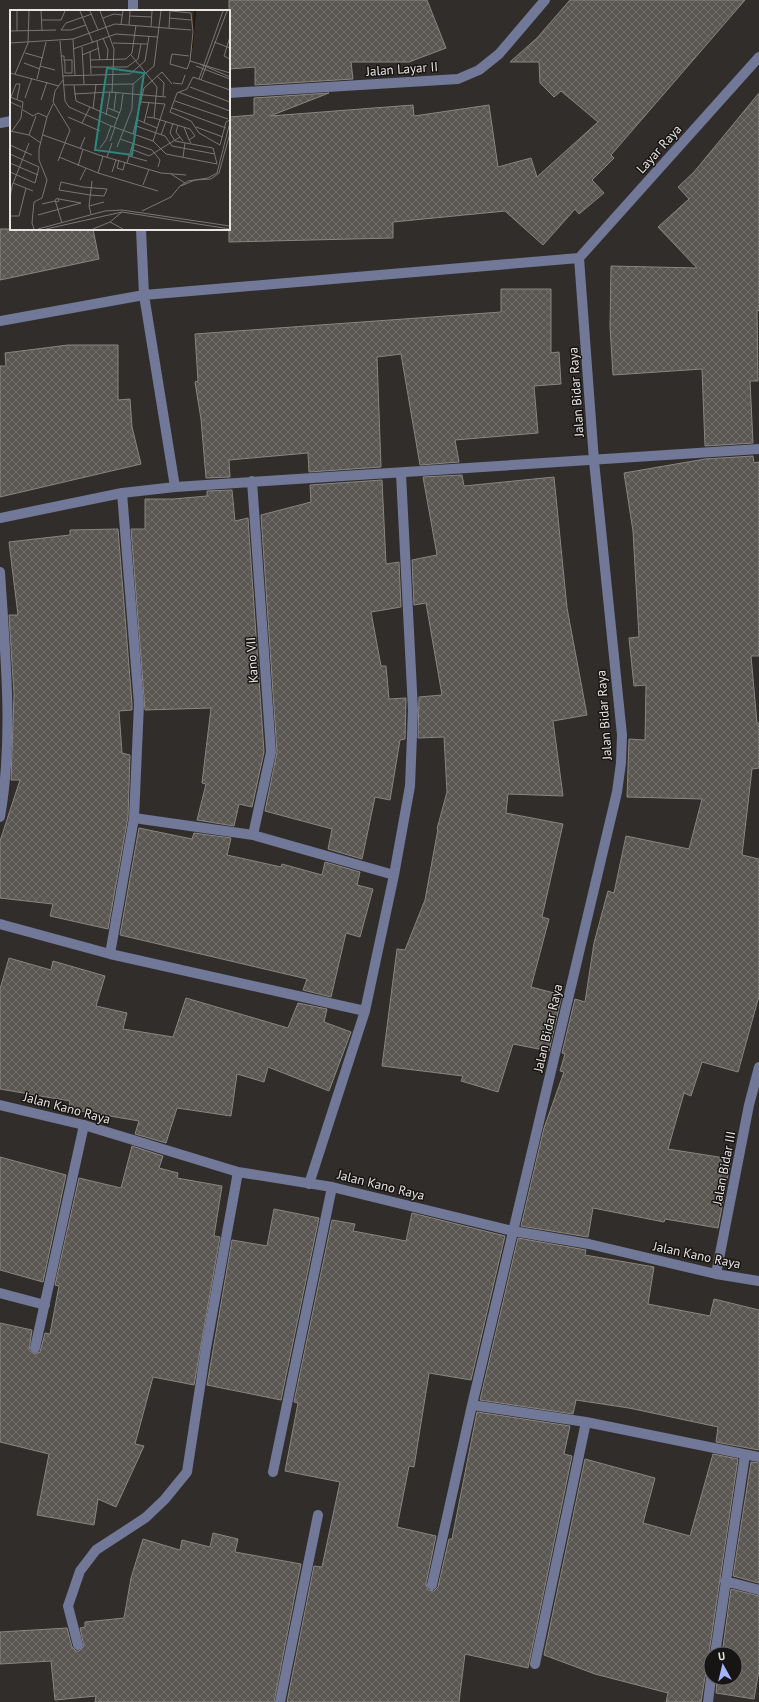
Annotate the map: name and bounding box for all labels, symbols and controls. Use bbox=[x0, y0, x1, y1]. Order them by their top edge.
inset map bbox=[10, 10, 230, 230]
street label: Jalan Layar II bbox=[365, 58, 438, 80]
street label: Layar Raya bbox=[633, 121, 685, 177]
street label: Jalan Bidar Raya bbox=[564, 347, 588, 438]
street label: Kano VII bbox=[242, 636, 262, 684]
street label: Jalan Bidar Raya bbox=[592, 670, 616, 761]
street label: Jalan Bidar Raya bbox=[529, 982, 566, 1075]
street label: Jalan Kano Raya bbox=[21, 1088, 112, 1128]
street label: Jalan Bidar III bbox=[708, 1130, 739, 1207]
street label: Jalan Kano Raya bbox=[335, 1166, 426, 1204]
street label: Jalan Kano Raya bbox=[651, 1237, 742, 1273]
north arrow bbox=[703, 1646, 743, 1686]
text: U bbox=[717, 1649, 726, 1664]

